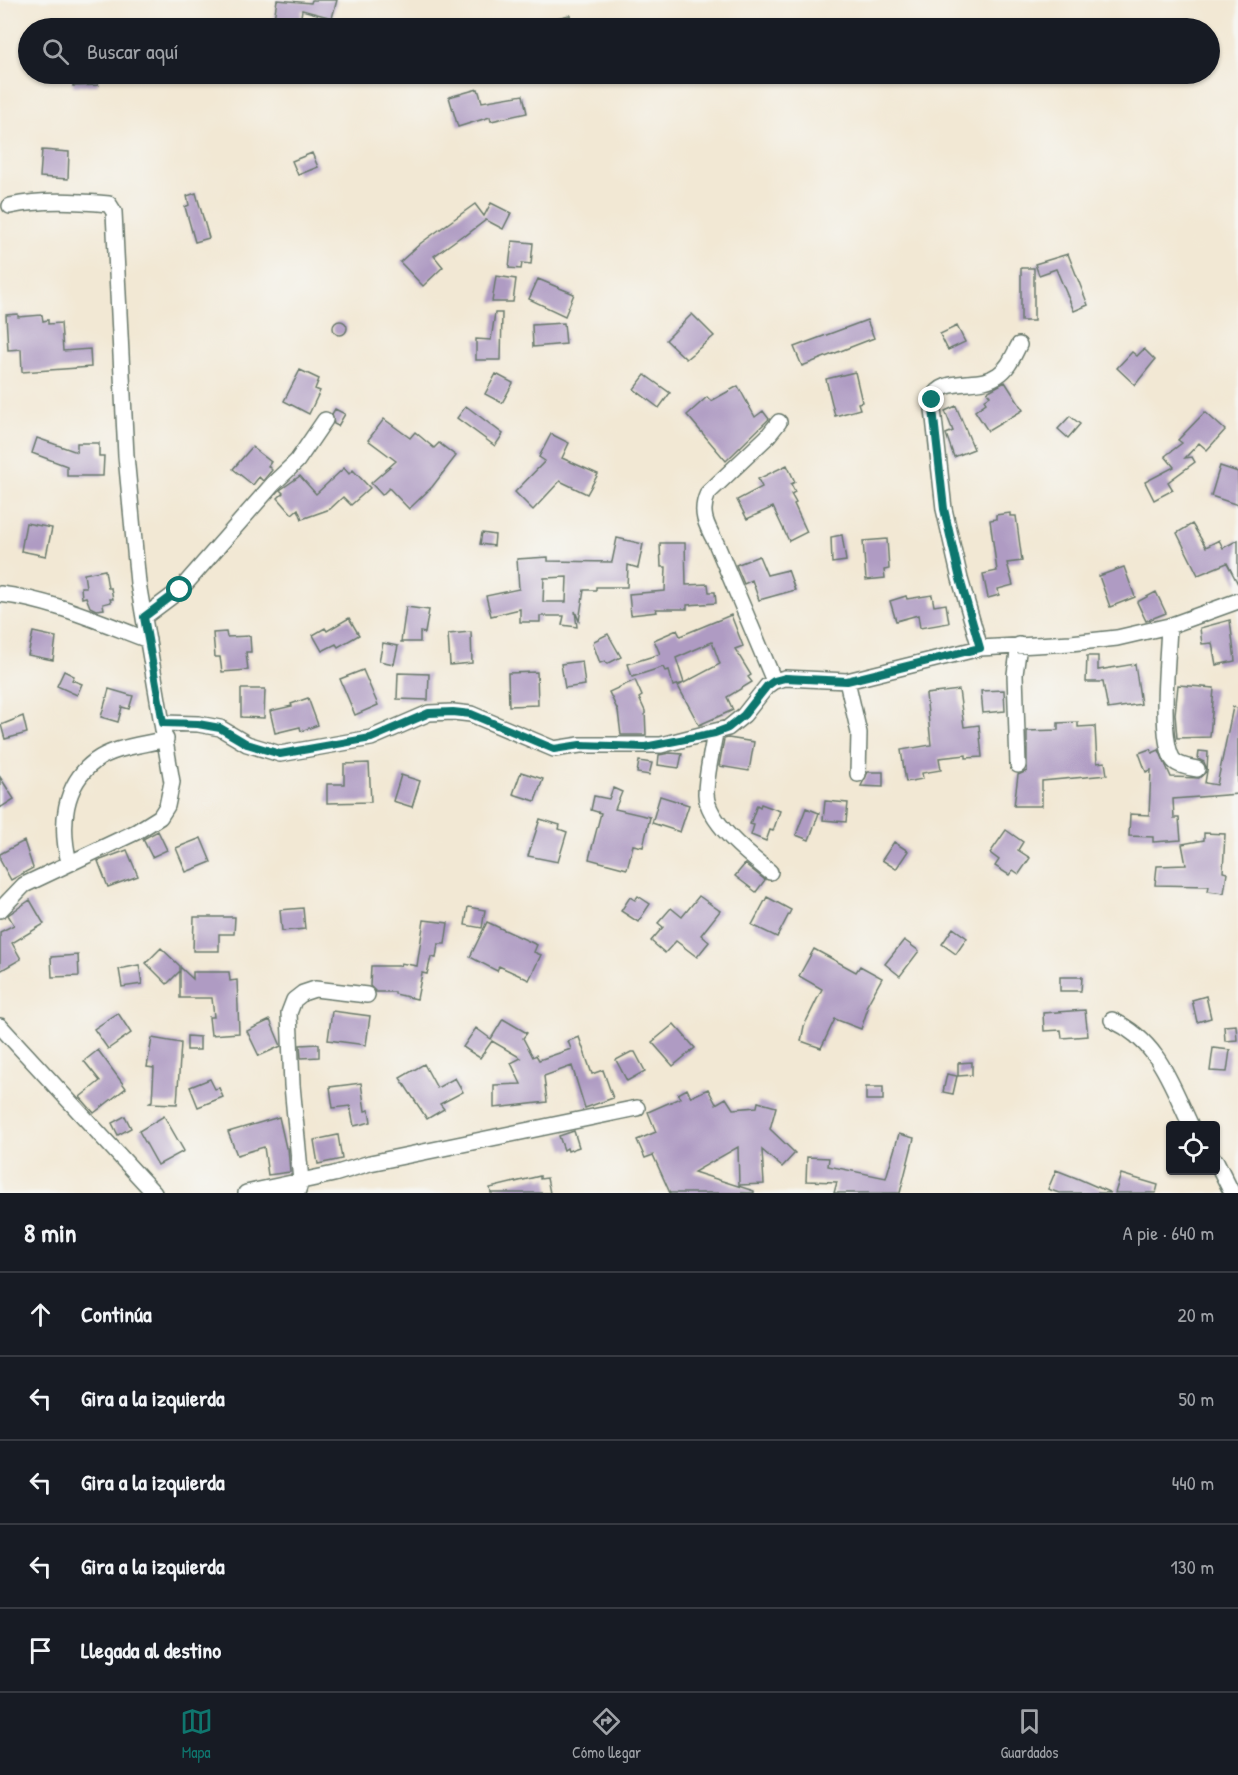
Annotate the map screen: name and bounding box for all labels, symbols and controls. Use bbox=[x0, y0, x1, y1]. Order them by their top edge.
search box bbox=[18, 18, 1220, 84]
icon: search bbox=[39, 35, 72, 68]
text: Buscar aquí bbox=[87, 36, 179, 66]
route end bbox=[918, 386, 944, 412]
route start bbox=[166, 576, 192, 602]
map controls bbox=[1166, 1121, 1220, 1175]
button: locate bbox=[1166, 1121, 1220, 1175]
text: 8 min bbox=[24, 1215, 77, 1250]
text: A pie · 640 m bbox=[1123, 1219, 1214, 1246]
icon: ahead bbox=[24, 1298, 57, 1331]
text: Continúa bbox=[81, 1299, 152, 1329]
text: 20 m bbox=[1177, 1301, 1214, 1328]
icon: left bbox=[24, 1382, 57, 1415]
text: Gira a la izquierda bbox=[81, 1383, 225, 1413]
text: 50 m bbox=[1178, 1385, 1214, 1412]
icon: left bbox=[24, 1466, 57, 1499]
text: Gira a la izquierda bbox=[81, 1467, 225, 1497]
text: 440 m bbox=[1172, 1469, 1214, 1496]
icon: left bbox=[24, 1550, 57, 1583]
text: Gira a la izquierda bbox=[81, 1551, 225, 1581]
text: 130 m bbox=[1171, 1553, 1214, 1580]
icon: arrive bbox=[24, 1634, 57, 1667]
text: Llegada al destino bbox=[81, 1635, 221, 1665]
tab: Mapa bbox=[180, 1705, 213, 1763]
tab: Cómo llegar bbox=[572, 1705, 641, 1763]
tab: Guardados bbox=[1000, 1705, 1058, 1763]

